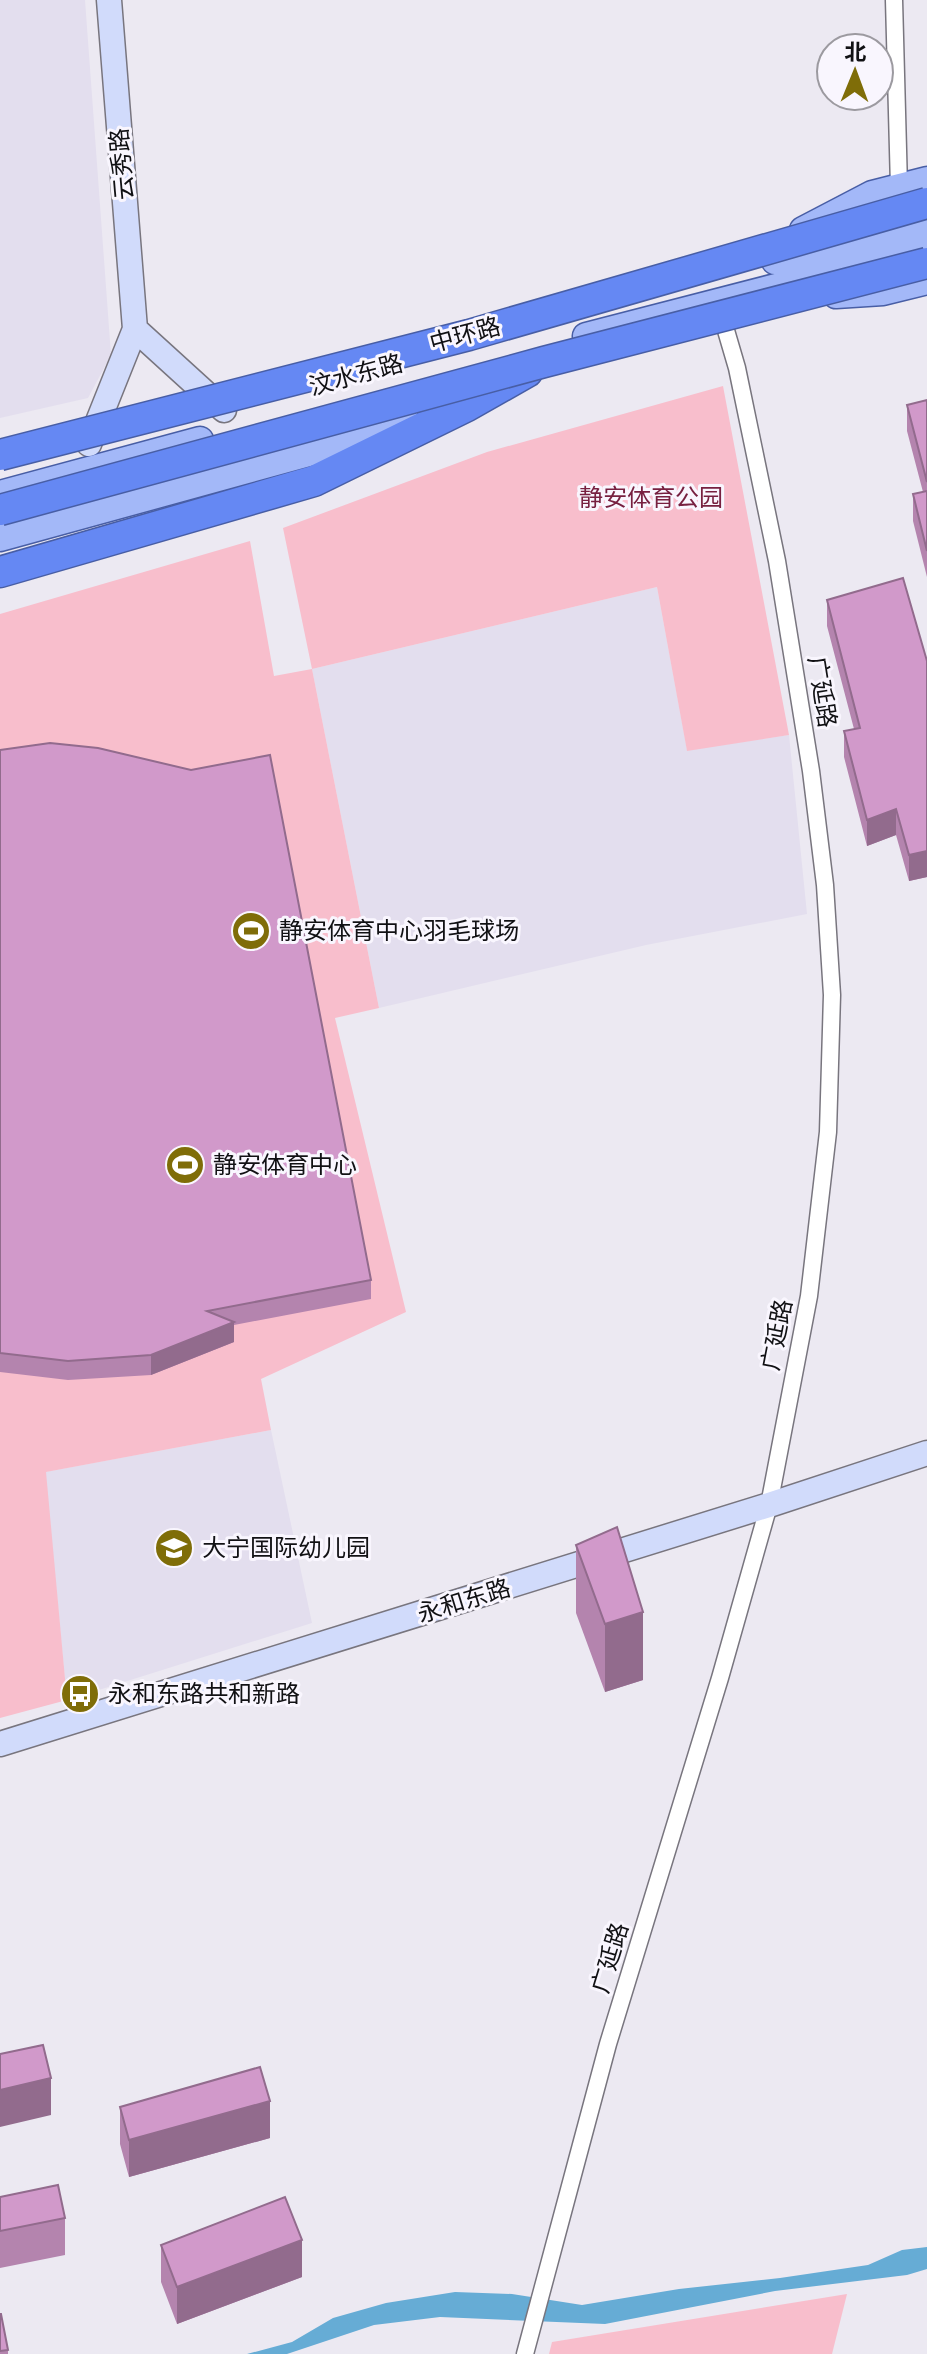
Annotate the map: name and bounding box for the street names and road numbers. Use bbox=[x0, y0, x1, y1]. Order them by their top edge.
street label: 云秀路 bbox=[102, 127, 140, 201]
street label: 中环路 bbox=[426, 309, 504, 359]
street label: 汶水东路 bbox=[305, 346, 406, 402]
street label: 广延路 bbox=[802, 654, 844, 730]
street label: 广延路 bbox=[753, 1296, 799, 1373]
street label: 永和东路 bbox=[413, 1571, 514, 1629]
street label: 广延路 bbox=[583, 1919, 635, 1997]

